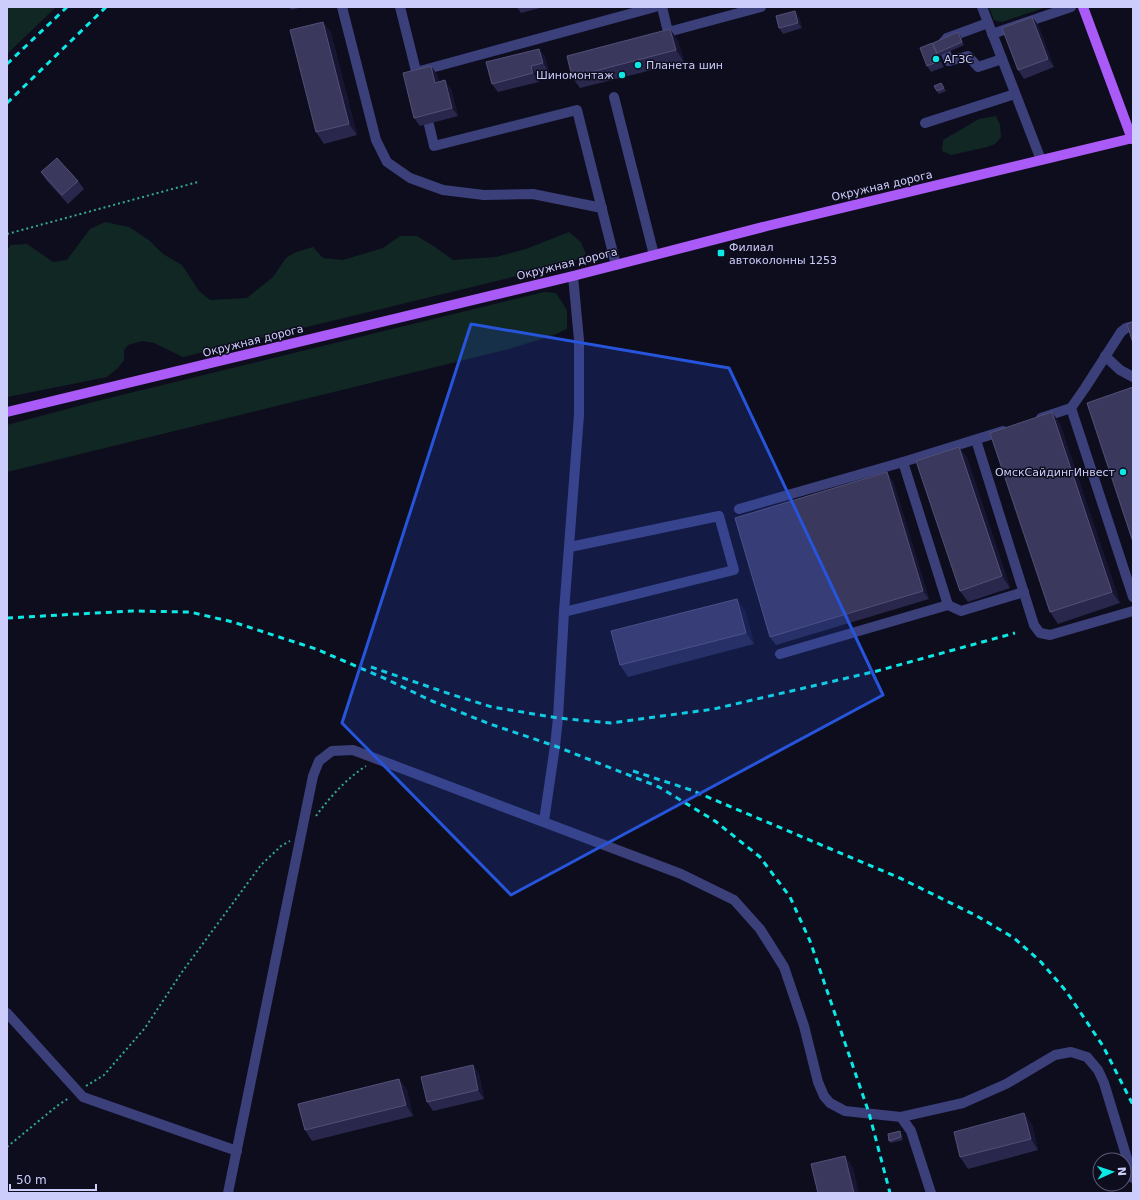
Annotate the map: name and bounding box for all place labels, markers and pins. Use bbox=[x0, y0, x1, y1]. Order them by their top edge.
place label: АГЗС bbox=[944, 53, 973, 66]
marker: АГЗС bbox=[931, 54, 941, 64]
place label: Планета шин bbox=[646, 59, 723, 72]
marker: Планета шин bbox=[633, 60, 643, 70]
place label: Шиномонтаж bbox=[536, 69, 614, 82]
marker: Шиномонтаж bbox=[617, 70, 627, 80]
place label: Филиал автоколонны 1253 bbox=[729, 241, 837, 267]
marker: Филиал автоколонны 1253 bbox=[716, 248, 726, 258]
place label: ОмскСайдингИнвест bbox=[995, 466, 1116, 479]
marker: ОмскСайдингИнвест bbox=[1118, 467, 1128, 477]

